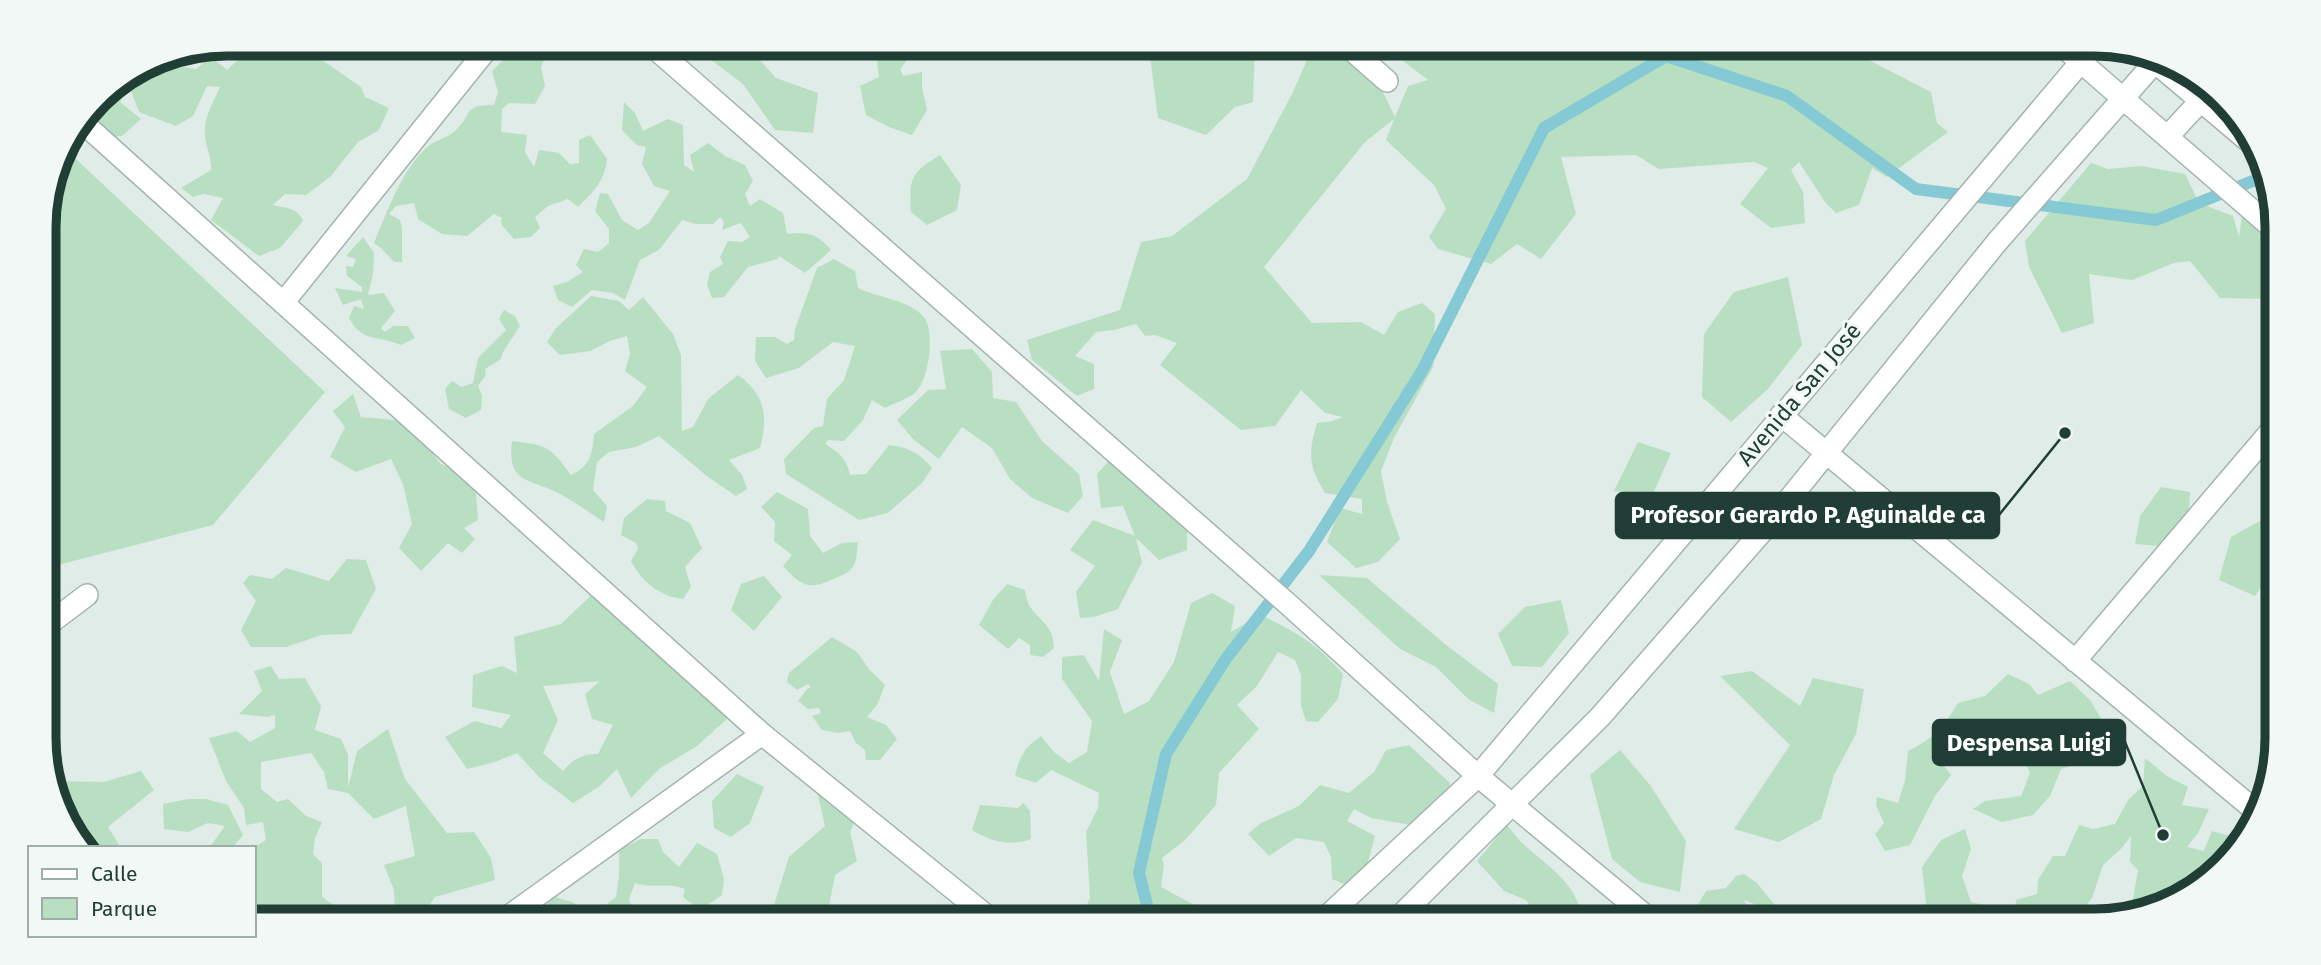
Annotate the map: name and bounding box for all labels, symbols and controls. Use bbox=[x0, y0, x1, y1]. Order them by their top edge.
street label: Avenida San José bbox=[1731, 317, 1867, 471]
callout: Profesor Gerardo P. Aguinalde ca bbox=[1616, 493, 1999, 538]
text: Profesor Gerardo P. Aguinalde ca bbox=[1630, 501, 1986, 529]
callout: Despensa Luigi bbox=[1933, 720, 2125, 765]
text: Despensa Luigi bbox=[1947, 729, 2111, 757]
legend bbox=[28, 846, 256, 937]
text: Calle bbox=[91, 861, 137, 887]
text: Parque bbox=[91, 896, 157, 922]

